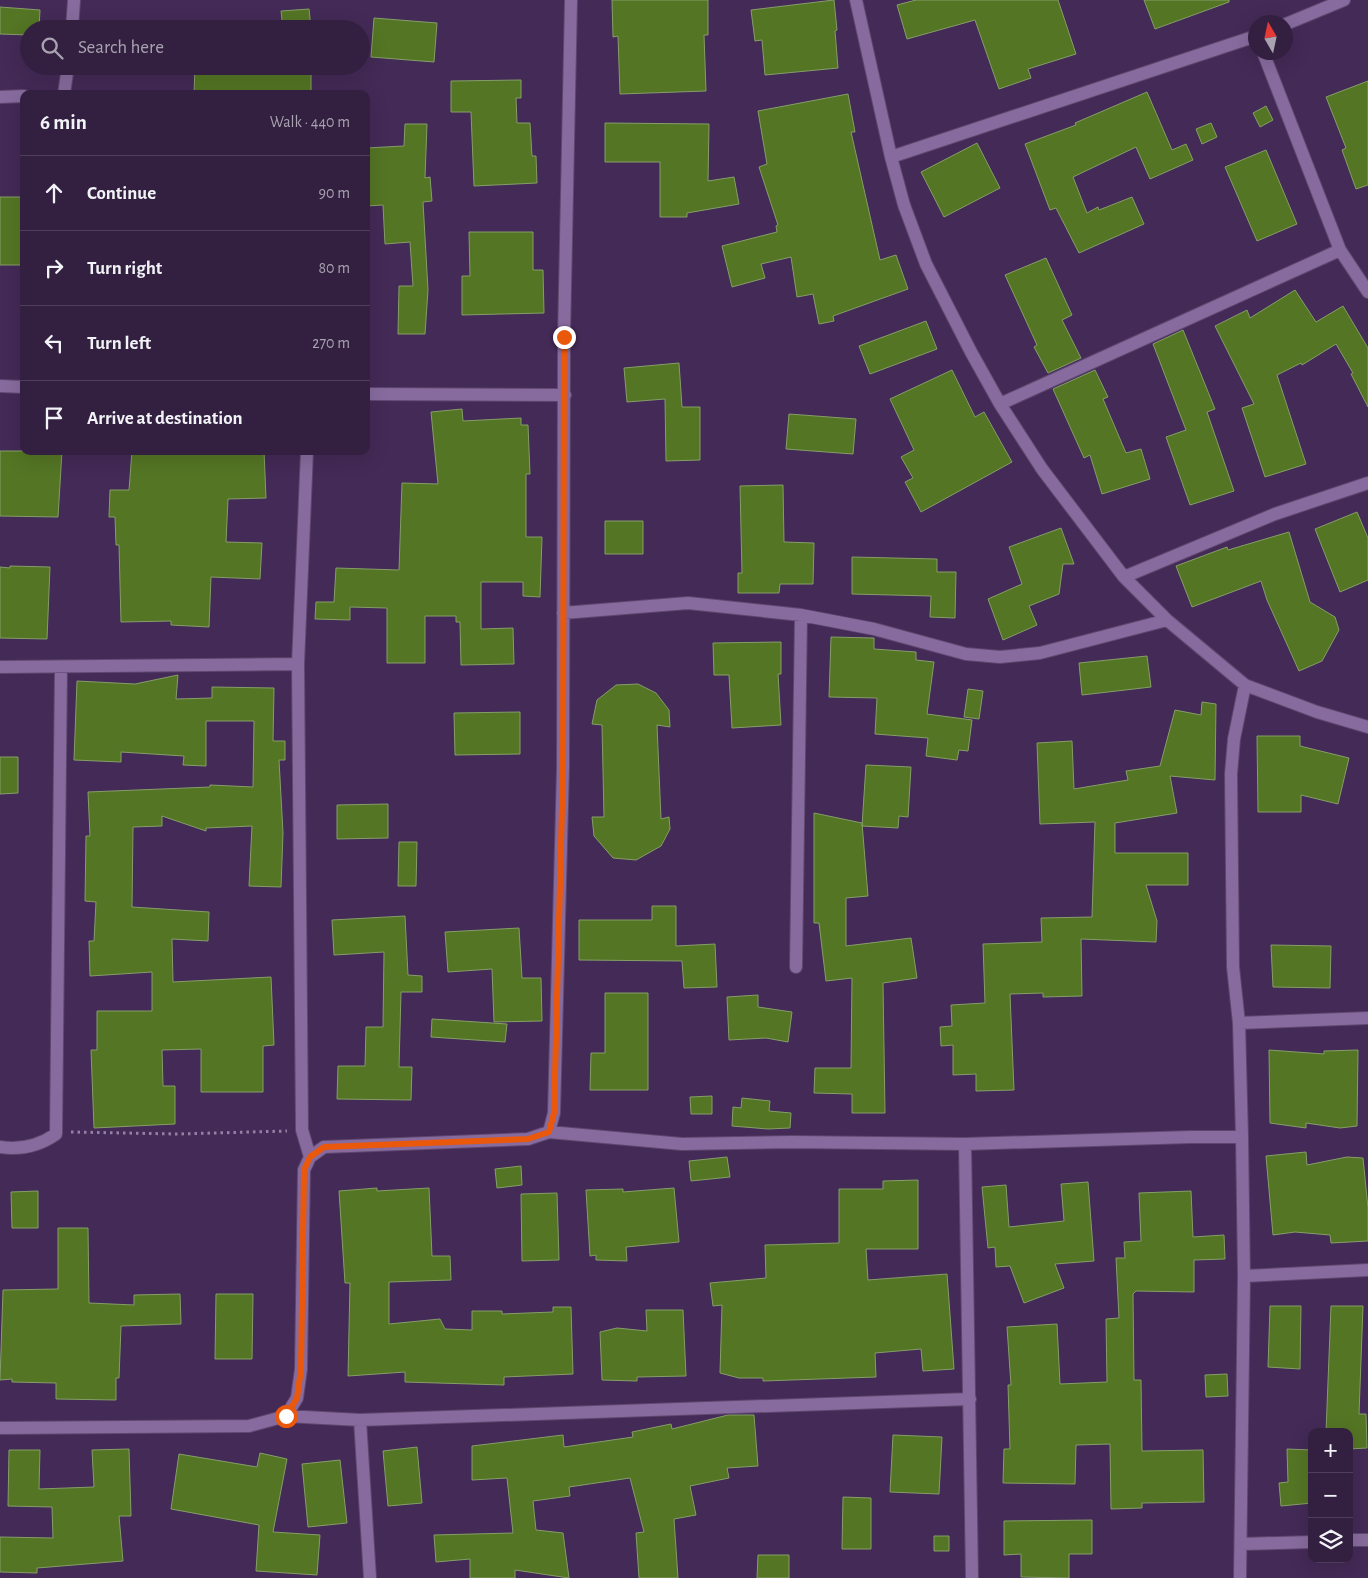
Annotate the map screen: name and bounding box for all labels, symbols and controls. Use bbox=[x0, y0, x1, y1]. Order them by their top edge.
north arrow bbox=[1248, 15, 1293, 60]
search box bbox=[20, 20, 370, 75]
icon: search bbox=[38, 34, 66, 62]
text: Search here bbox=[78, 38, 164, 57]
text: 6 min bbox=[40, 112, 87, 133]
text: Walk · 440 m bbox=[270, 114, 350, 130]
icon: ahead bbox=[40, 179, 68, 207]
text: Continue bbox=[87, 184, 156, 203]
text: 90 m bbox=[319, 185, 350, 201]
icon: right bbox=[40, 254, 68, 282]
text: Turn right bbox=[87, 259, 162, 278]
text: 80 m bbox=[319, 260, 350, 276]
route end bbox=[553, 326, 576, 349]
icon: left bbox=[40, 329, 68, 357]
text: Turn left bbox=[87, 334, 151, 353]
text: 270 m bbox=[312, 335, 350, 351]
icon: arrive bbox=[40, 404, 68, 432]
text: Arrive at destination bbox=[87, 409, 243, 428]
route start bbox=[275, 1405, 298, 1428]
map controls bbox=[1308, 1428, 1353, 1563]
button: + bbox=[1308, 1428, 1353, 1473]
button: − bbox=[1308, 1473, 1353, 1518]
button: layers bbox=[1308, 1518, 1353, 1563]

